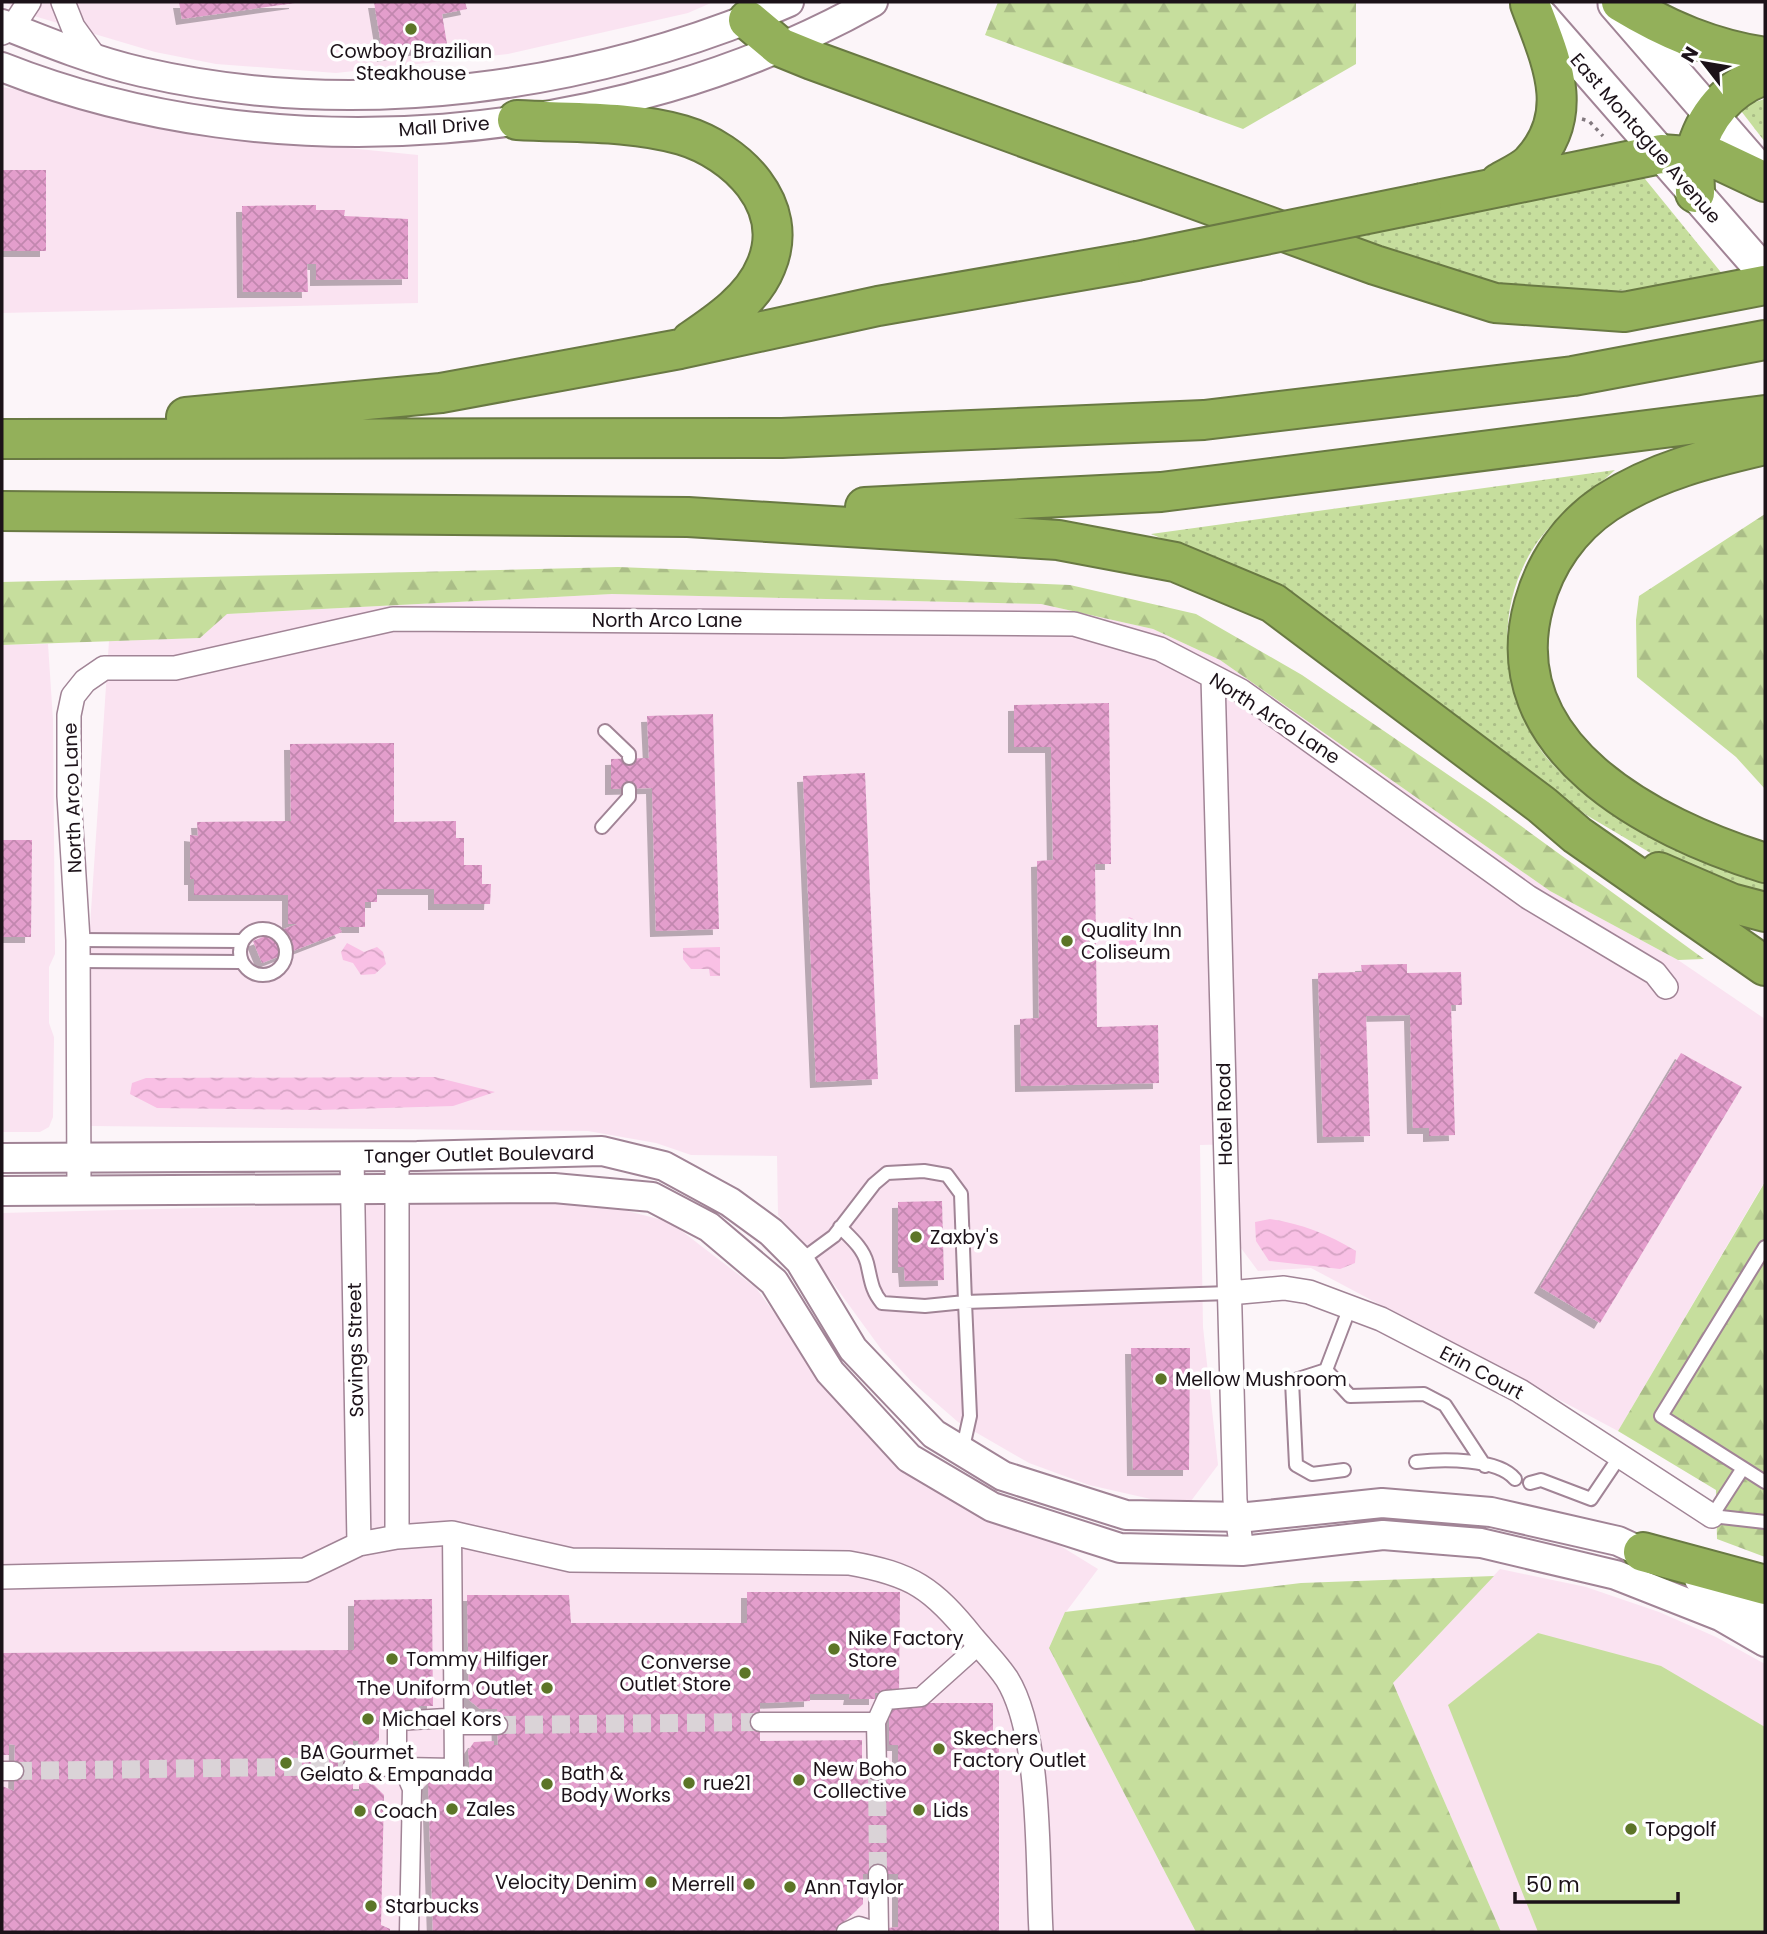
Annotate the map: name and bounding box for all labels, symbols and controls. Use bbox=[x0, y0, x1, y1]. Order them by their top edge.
marker: Cowboy Brazilian Steakhouse bbox=[403, 21, 419, 37]
north arrow bbox=[1669, 28, 1739, 98]
place label: Cowboy Brazilian Steakhouse bbox=[330, 38, 492, 87]
text: N bbox=[1675, 41, 1705, 68]
street label: East Montague Avenue bbox=[1564, 47, 1727, 230]
street label: Mall Drive bbox=[398, 110, 490, 143]
street label: North Arco Lane bbox=[592, 607, 742, 634]
street label: North Arco Lane bbox=[1204, 666, 1345, 771]
street label: North Arco Lane bbox=[56, 722, 89, 874]
place label: Quality Inn Coliseum bbox=[1081, 917, 1182, 966]
marker: Quality Inn Coliseum bbox=[1059, 933, 1075, 949]
street label: Hotel Road bbox=[1210, 1062, 1239, 1166]
street label: Tanger Outlet Boulevard bbox=[364, 1139, 594, 1170]
place label: Zaxby's bbox=[930, 1224, 999, 1251]
marker: Zaxby's bbox=[908, 1229, 924, 1245]
street label: Savings Street bbox=[341, 1282, 370, 1418]
street label: Erin Court bbox=[1435, 1339, 1529, 1406]
place label: Mellow Mushroom bbox=[1175, 1366, 1347, 1393]
marker: Mellow Mushroom bbox=[1153, 1371, 1169, 1387]
place label: Nike Factory Store bbox=[848, 1625, 964, 1674]
marker: Nike Factory Store bbox=[826, 1641, 842, 1657]
place label: Tommy Hilfiger bbox=[406, 1646, 548, 1673]
place label: Converse Outlet Store bbox=[619, 1649, 731, 1698]
marker: Tommy Hilfiger bbox=[384, 1651, 400, 1667]
marker: Converse Outlet Store bbox=[737, 1665, 753, 1681]
place label: The Uniform Outlet bbox=[357, 1675, 533, 1702]
marker: The Uniform Outlet bbox=[539, 1680, 555, 1696]
place label: Michael Kors bbox=[382, 1706, 502, 1733]
marker: Michael Kors bbox=[360, 1711, 376, 1727]
place label: Skechers Factory Outlet bbox=[953, 1725, 1086, 1774]
place label: BA Gourmet Gelato & Empanada bbox=[300, 1739, 493, 1788]
marker: Skechers Factory Outlet bbox=[931, 1741, 947, 1757]
marker: BA Gourmet Gelato & Empanada bbox=[278, 1755, 294, 1771]
place label: New Boho Collective bbox=[813, 1756, 907, 1805]
place label: Bath & Body Works bbox=[561, 1760, 671, 1809]
place label: rue21 bbox=[703, 1770, 751, 1797]
marker: New Boho Collective bbox=[791, 1772, 807, 1788]
marker: rue21 bbox=[681, 1775, 697, 1791]
marker: Bath & Body Works bbox=[539, 1776, 555, 1792]
place label: Zales bbox=[466, 1796, 516, 1823]
place label: Lids bbox=[933, 1797, 969, 1824]
place label: Coach bbox=[374, 1798, 437, 1825]
marker: Zales bbox=[444, 1801, 460, 1817]
marker: Lids bbox=[911, 1802, 927, 1818]
marker: Coach bbox=[352, 1803, 368, 1819]
place label: Topgolf bbox=[1645, 1816, 1716, 1843]
marker: Topgolf bbox=[1623, 1821, 1639, 1837]
scale bar bbox=[1515, 1860, 1678, 1904]
place label: Velocity Denim bbox=[495, 1869, 637, 1896]
text: 50 m bbox=[1526, 1870, 1580, 1899]
place label: Merrell bbox=[672, 1871, 735, 1898]
marker: Velocity Denim bbox=[643, 1874, 659, 1890]
place label: Ann Taylor bbox=[804, 1874, 904, 1901]
marker: Merrell bbox=[741, 1876, 757, 1892]
marker: Ann Taylor bbox=[782, 1879, 798, 1895]
place label: Starbucks bbox=[385, 1893, 479, 1920]
marker: Starbucks bbox=[363, 1898, 379, 1914]

